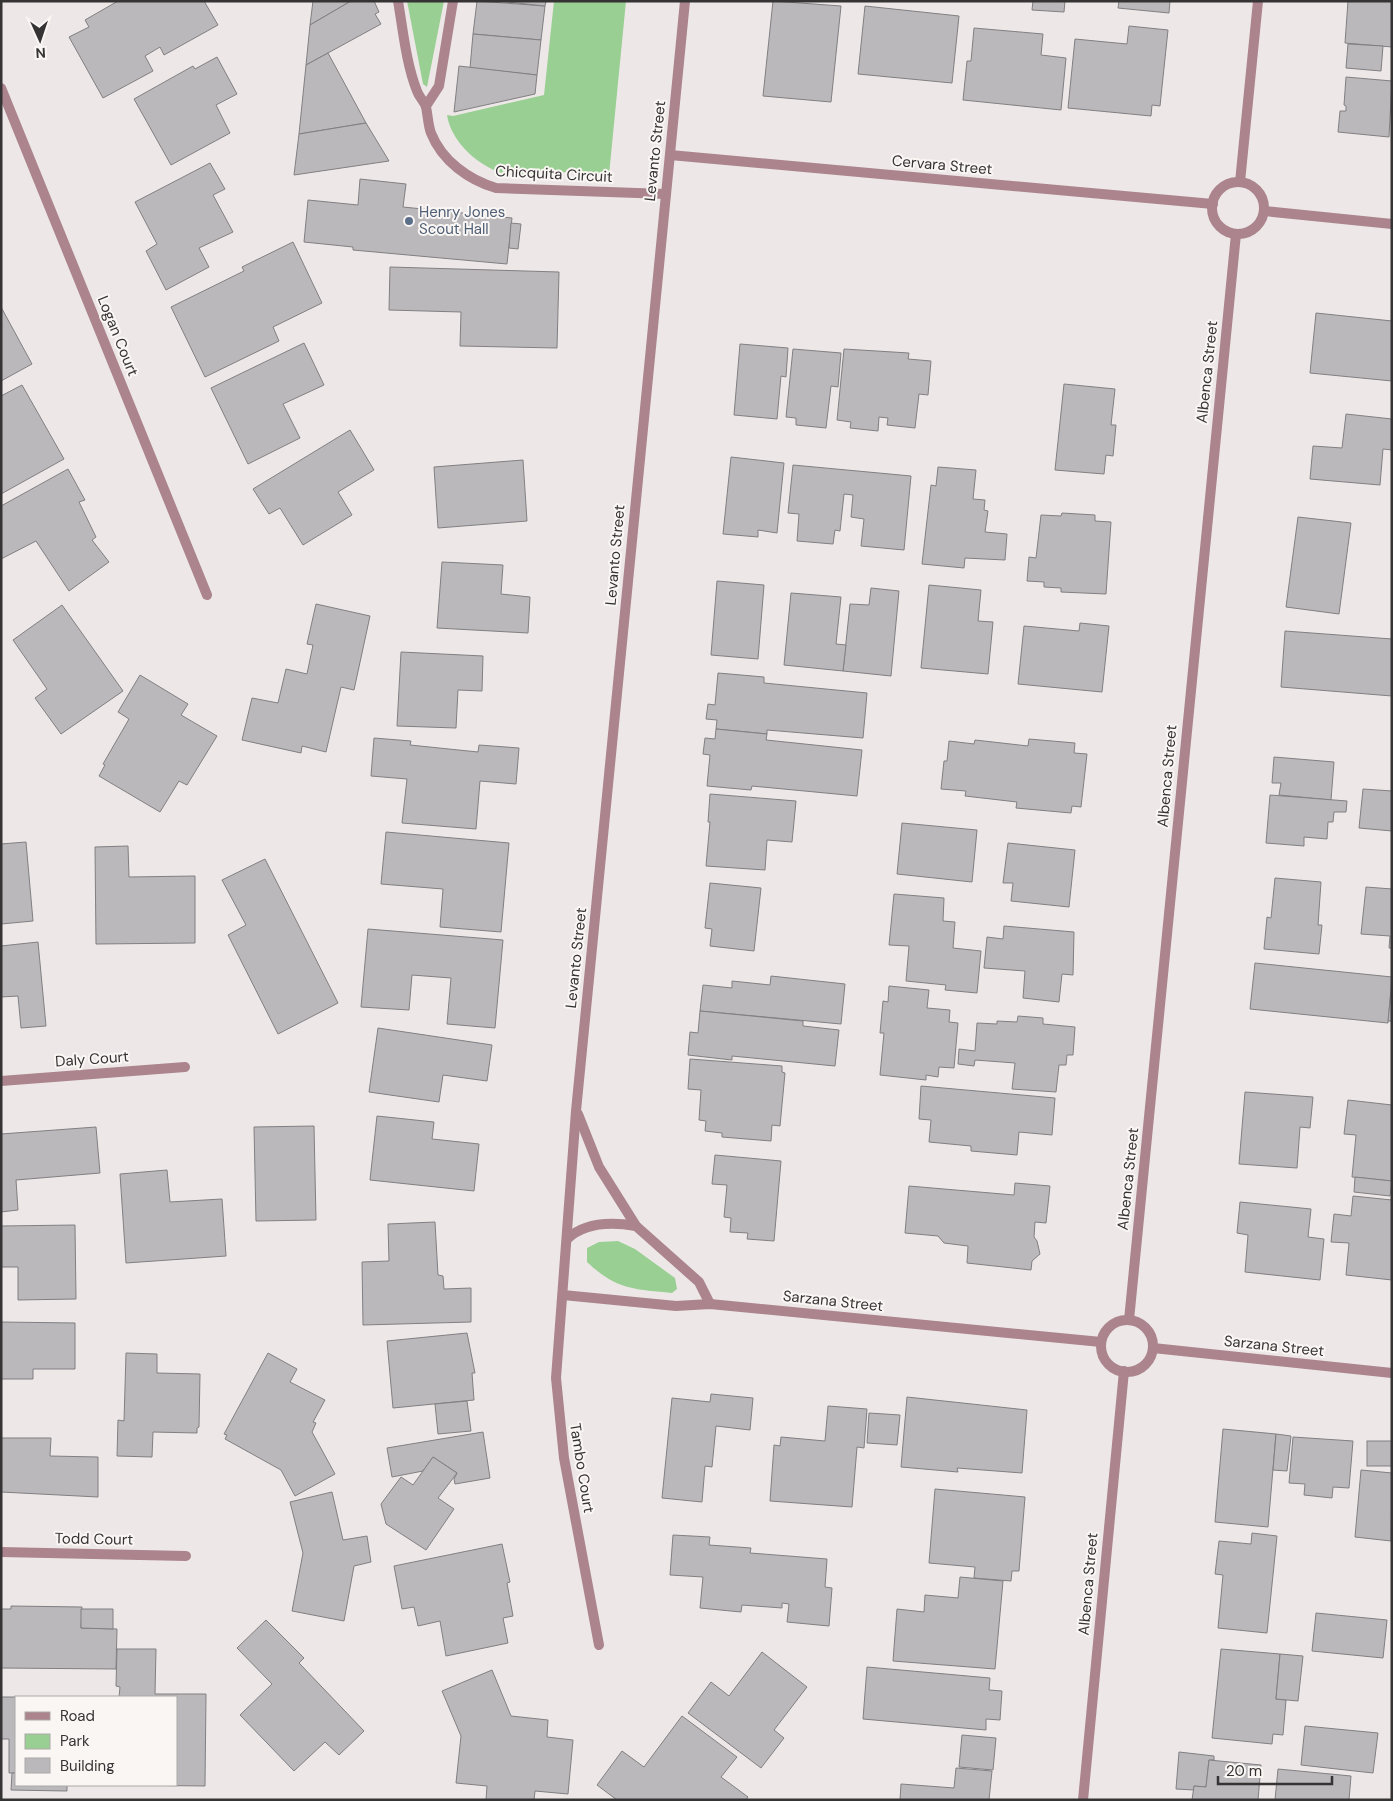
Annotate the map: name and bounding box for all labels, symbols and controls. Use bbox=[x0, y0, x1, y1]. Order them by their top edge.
north arrow bbox=[15, 15, 65, 65]
text: N bbox=[35, 44, 46, 62]
street label: Levanto Street bbox=[640, 100, 670, 202]
street label: Cervara Street bbox=[891, 151, 993, 179]
street label: Chicquita Circuit bbox=[495, 161, 613, 187]
place label: Henry Jones Scout Hall bbox=[419, 202, 505, 239]
marker: Henry Jones Scout Hall bbox=[403, 215, 415, 227]
street label: Logan Court bbox=[93, 293, 143, 379]
street label: Albenca Street bbox=[1192, 320, 1222, 424]
street label: Levanto Street bbox=[601, 504, 629, 606]
street label: Albenca Street bbox=[1153, 724, 1181, 828]
street label: Levanto Street bbox=[561, 907, 591, 1009]
street label: Daly Court bbox=[54, 1046, 130, 1072]
street label: Albenca Street bbox=[1113, 1127, 1143, 1231]
street label: Sarzana Street bbox=[782, 1286, 884, 1316]
street label: Sarzana Street bbox=[1223, 1331, 1325, 1361]
street label: Tambo Court bbox=[565, 1422, 599, 1515]
street label: Todd Court bbox=[55, 1528, 134, 1550]
street label: Albenca Street bbox=[1074, 1532, 1102, 1636]
legend bbox=[15, 1696, 178, 1786]
text: Road bbox=[60, 1706, 95, 1726]
text: Park bbox=[60, 1731, 90, 1751]
scale bar bbox=[1218, 1754, 1332, 1786]
text: Building bbox=[60, 1756, 115, 1776]
text: 20 m bbox=[1226, 1761, 1262, 1781]

